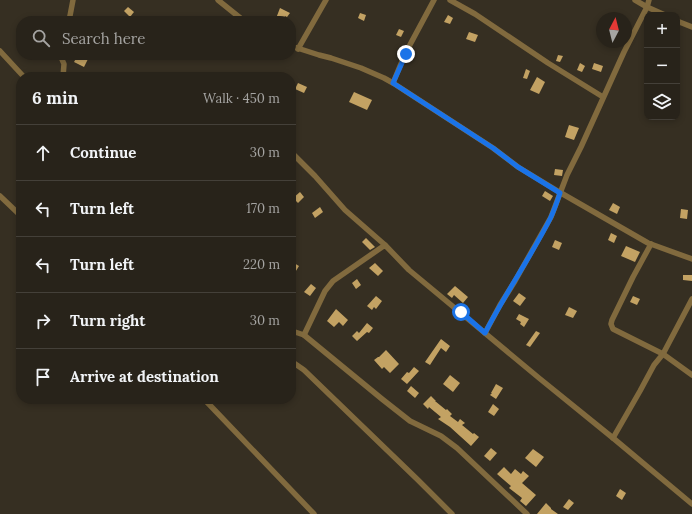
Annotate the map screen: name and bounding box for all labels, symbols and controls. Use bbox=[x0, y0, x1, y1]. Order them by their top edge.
north arrow bbox=[596, 12, 632, 48]
map controls bbox=[644, 12, 680, 120]
button: + bbox=[644, 12, 680, 48]
search box bbox=[16, 16, 296, 60]
icon: search bbox=[30, 27, 52, 49]
text: Search here bbox=[62, 29, 145, 48]
route end bbox=[397, 45, 415, 63]
button: − bbox=[644, 48, 680, 84]
button: layers bbox=[644, 84, 680, 120]
text: 6 min bbox=[32, 87, 78, 109]
text: Walk · 450 m bbox=[203, 90, 280, 107]
icon: ahead bbox=[32, 142, 54, 164]
text: Continue bbox=[70, 143, 136, 162]
text: 30 m bbox=[250, 144, 280, 161]
icon: left bbox=[32, 198, 54, 220]
text: Turn left bbox=[70, 199, 134, 218]
text: 170 m bbox=[246, 200, 280, 217]
icon: left bbox=[32, 254, 54, 276]
text: Turn left bbox=[70, 255, 134, 274]
text: 220 m bbox=[243, 256, 280, 273]
route start bbox=[452, 303, 470, 321]
icon: right bbox=[32, 310, 54, 332]
text: Turn right bbox=[70, 311, 146, 330]
text: 30 m bbox=[250, 312, 280, 329]
icon: arrive bbox=[32, 366, 54, 388]
text: Arrive at destination bbox=[70, 367, 219, 386]

